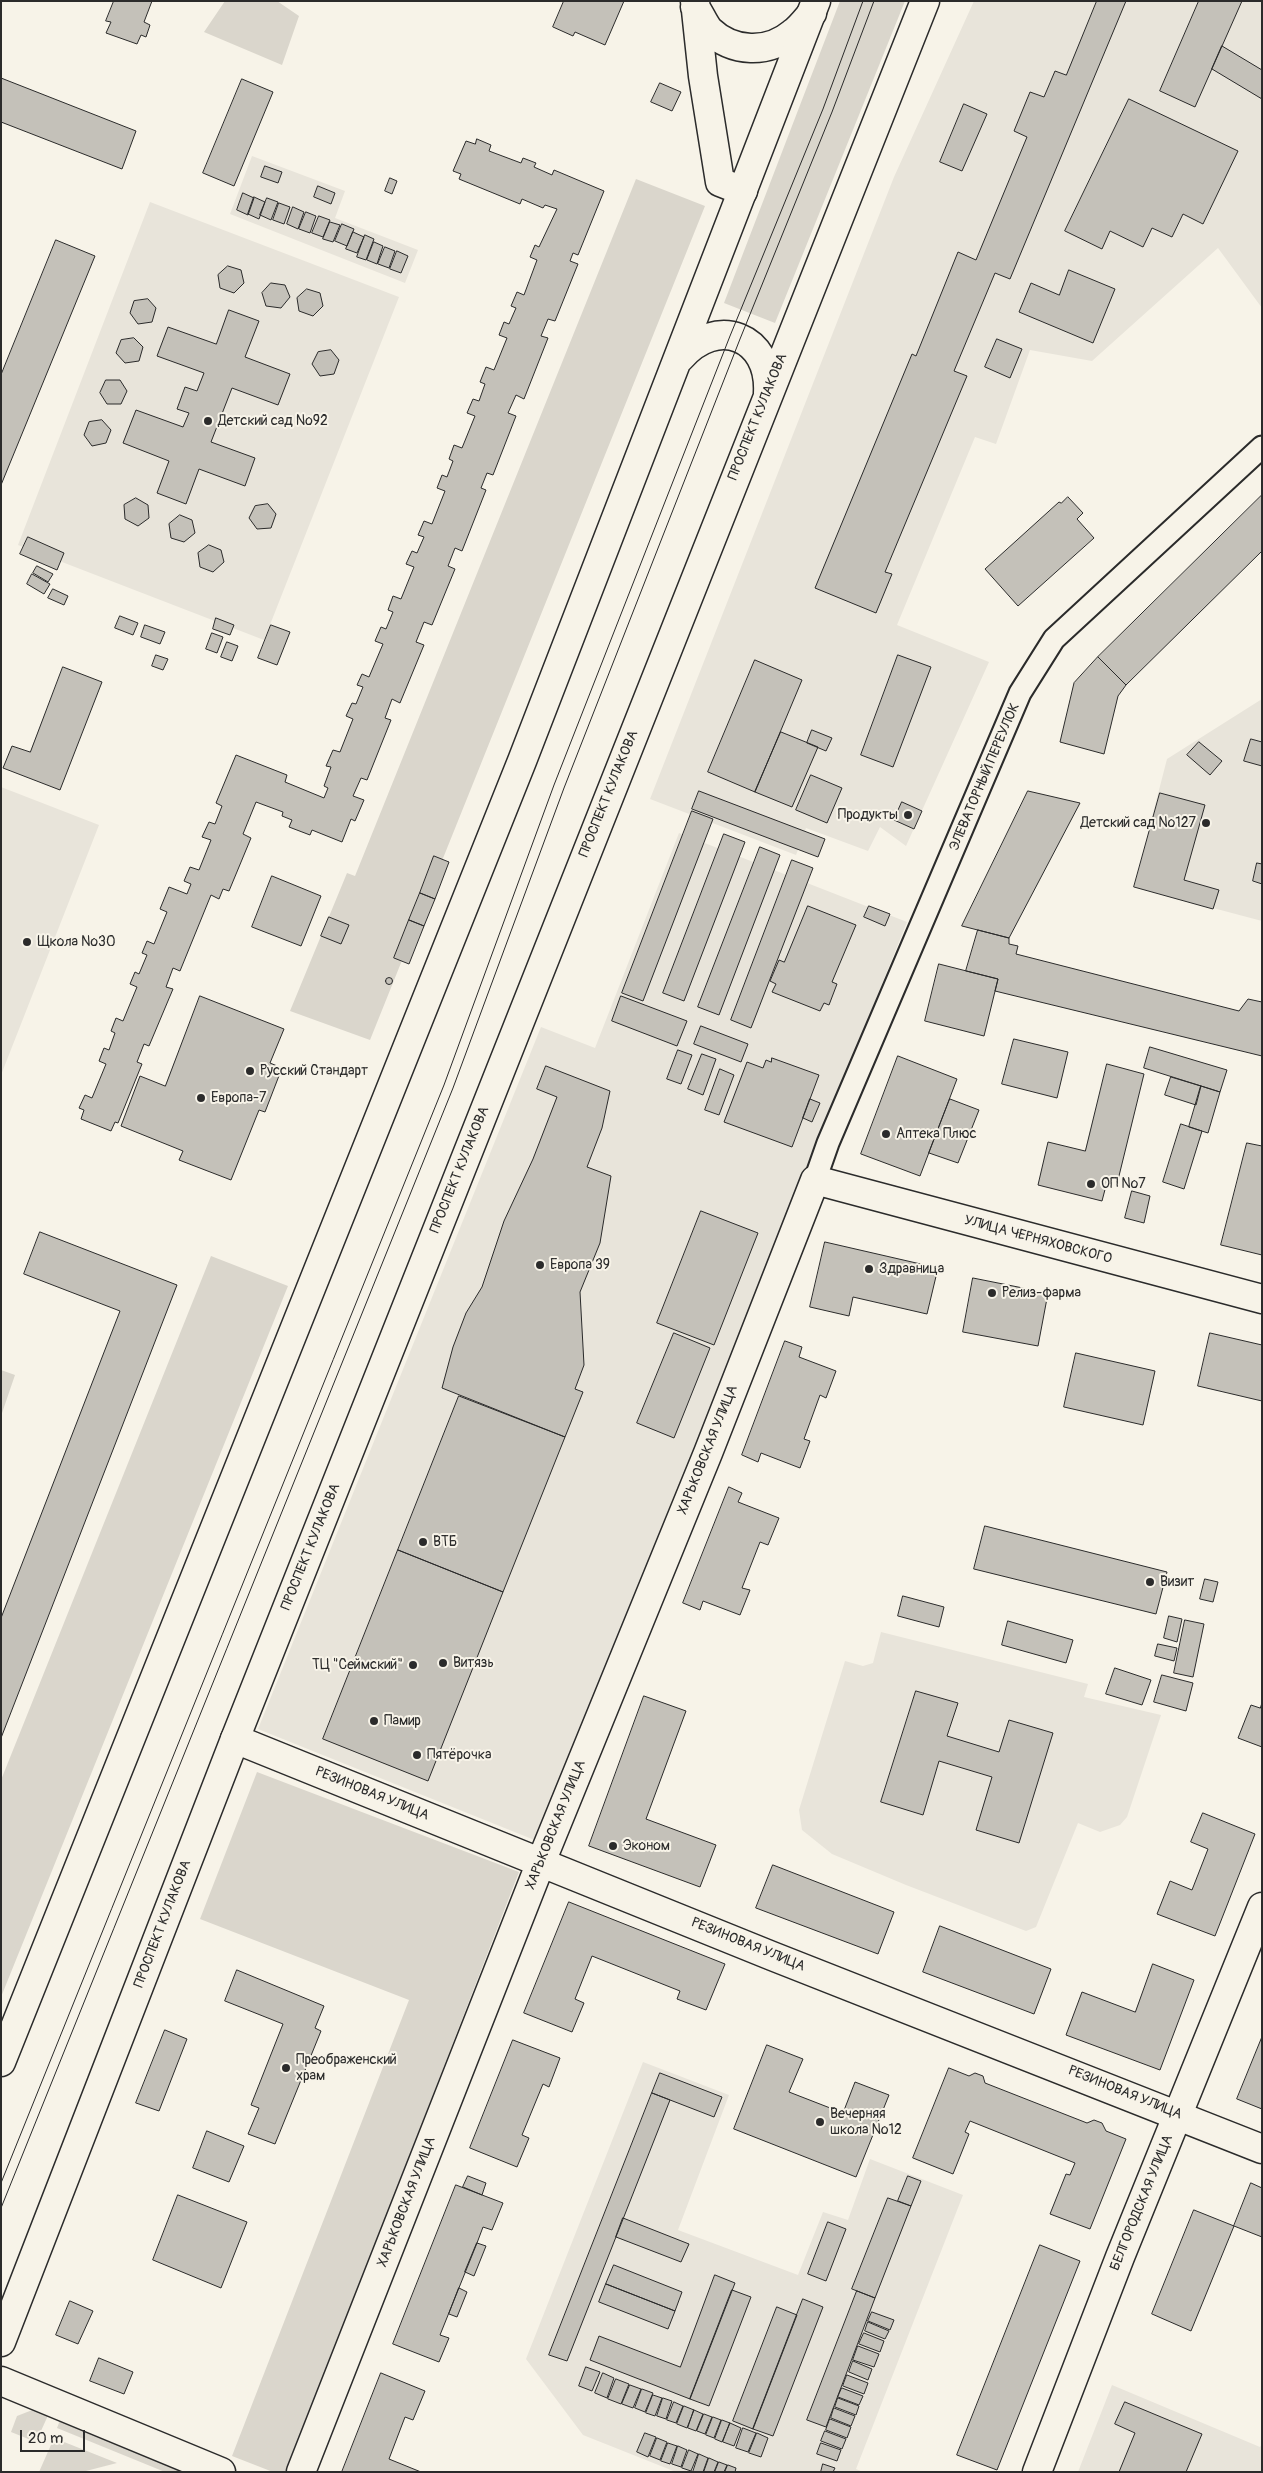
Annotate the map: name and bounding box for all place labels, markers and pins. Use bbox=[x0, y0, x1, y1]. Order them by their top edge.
place label: Детский сад №92 bbox=[218, 413, 328, 429]
marker: Детский сад №92 bbox=[202, 415, 214, 427]
place label: Продукты bbox=[838, 807, 898, 823]
marker: Продукты bbox=[902, 809, 914, 821]
place label: Детский сад №127 bbox=[1081, 815, 1196, 831]
marker: Детский сад №127 bbox=[1200, 817, 1212, 829]
place label: Щкола №30 bbox=[37, 934, 115, 950]
marker: Щкола №30 bbox=[21, 936, 33, 948]
place label: Русский Стандарт bbox=[260, 1063, 368, 1079]
marker: Русский Стандарт bbox=[244, 1065, 256, 1077]
place label: Европа-7 bbox=[211, 1090, 266, 1106]
marker: Европа-7 bbox=[195, 1092, 207, 1104]
place label: Аптека Плюс bbox=[896, 1126, 977, 1142]
marker: Аптека Плюс bbox=[880, 1128, 892, 1140]
place label: ОП №7 bbox=[1101, 1176, 1146, 1192]
marker: ОП №7 bbox=[1085, 1178, 1097, 1190]
place label: Европа 39 bbox=[550, 1257, 610, 1273]
marker: Европа 39 bbox=[534, 1259, 546, 1271]
place label: Здравница bbox=[879, 1261, 944, 1277]
marker: Здравница bbox=[863, 1263, 875, 1275]
place label: Релиз-фарма bbox=[1002, 1285, 1081, 1301]
marker: Релиз-фарма bbox=[986, 1287, 998, 1299]
place label: ВТБ bbox=[433, 1534, 457, 1550]
marker: ВТБ bbox=[417, 1536, 429, 1548]
place label: Визит bbox=[1160, 1574, 1194, 1590]
marker: Визит bbox=[1144, 1576, 1156, 1588]
place label: Витязь bbox=[453, 1655, 494, 1671]
place label: ТЦ "Сеймский" bbox=[312, 1657, 403, 1673]
marker: Витязь bbox=[437, 1657, 449, 1669]
marker: ТЦ "Сеймский" bbox=[407, 1659, 419, 1671]
place label: Памир bbox=[384, 1713, 421, 1729]
marker: Памир bbox=[368, 1715, 380, 1727]
place label: Пятёрочка bbox=[427, 1747, 491, 1763]
marker: Пятёрочка bbox=[411, 1749, 423, 1761]
place label: Эконом bbox=[623, 1838, 670, 1854]
marker: Эконом bbox=[607, 1840, 619, 1852]
place label: Преображенский храм bbox=[296, 2052, 397, 2084]
marker: Преображенский храм bbox=[280, 2062, 292, 2074]
place label: Вечерняя школа №12 bbox=[830, 2106, 902, 2138]
marker: Вечерняя школа №12 bbox=[814, 2116, 826, 2128]

